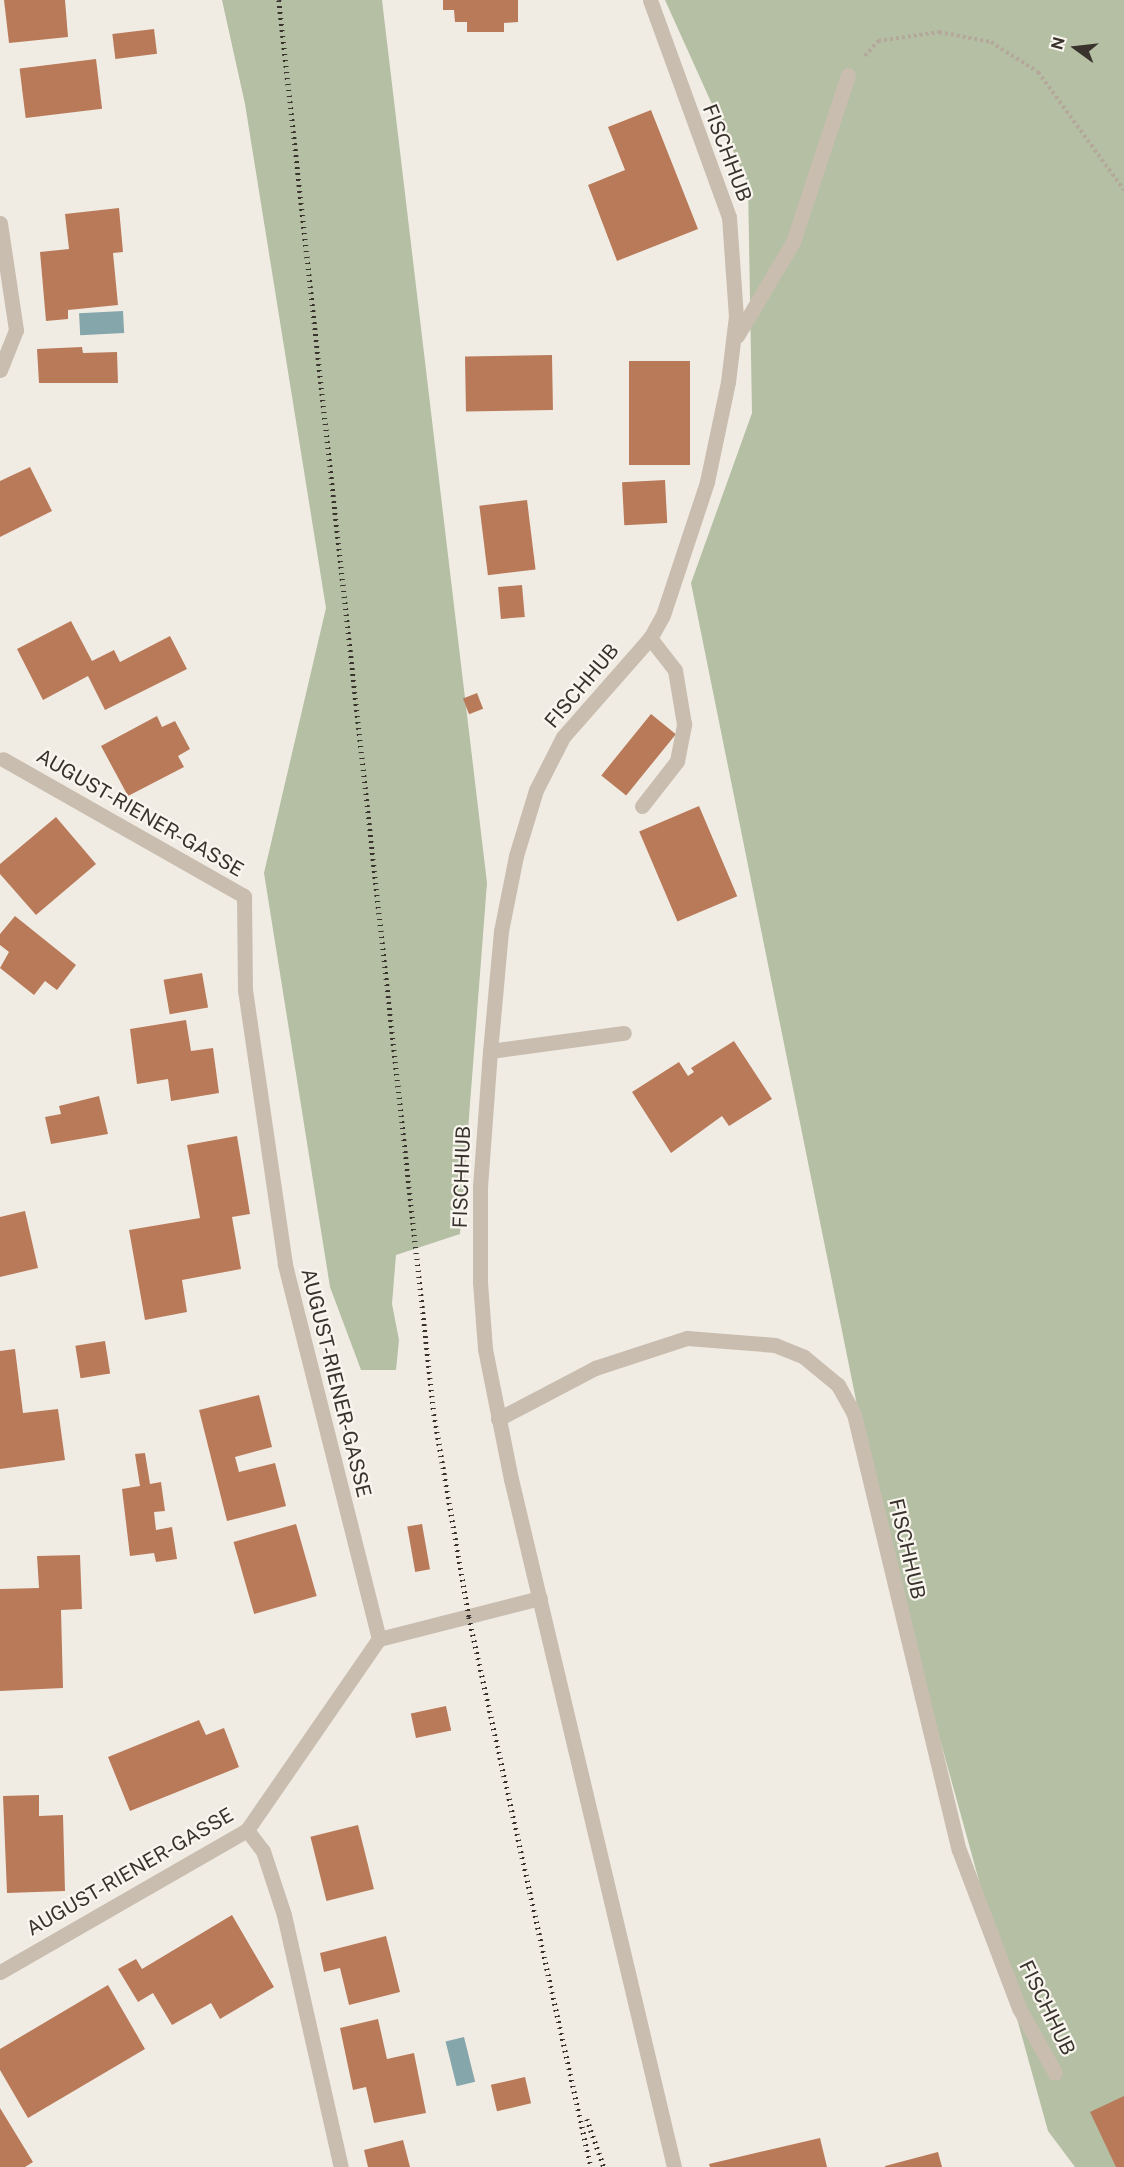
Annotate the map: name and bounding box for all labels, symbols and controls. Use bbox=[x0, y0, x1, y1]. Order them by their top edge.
north arrow bbox=[1046, 18, 1106, 78]
text: N bbox=[1047, 35, 1069, 52]
street label: FISCHHUB bbox=[697, 101, 757, 205]
street label: FISCHHUB bbox=[540, 639, 624, 733]
street label: AUGUST-RIENER-GASSE bbox=[32, 744, 248, 882]
street label: FISCHHUB bbox=[448, 1125, 476, 1229]
street label: AUGUST-RIENER-GASSE bbox=[296, 1266, 376, 1500]
street label: FISCHHUB bbox=[884, 1496, 930, 1602]
street label: AUGUST-RIENER-GASSE bbox=[22, 1803, 238, 1941]
street label: FISCHHUB bbox=[1014, 1957, 1080, 2059]

